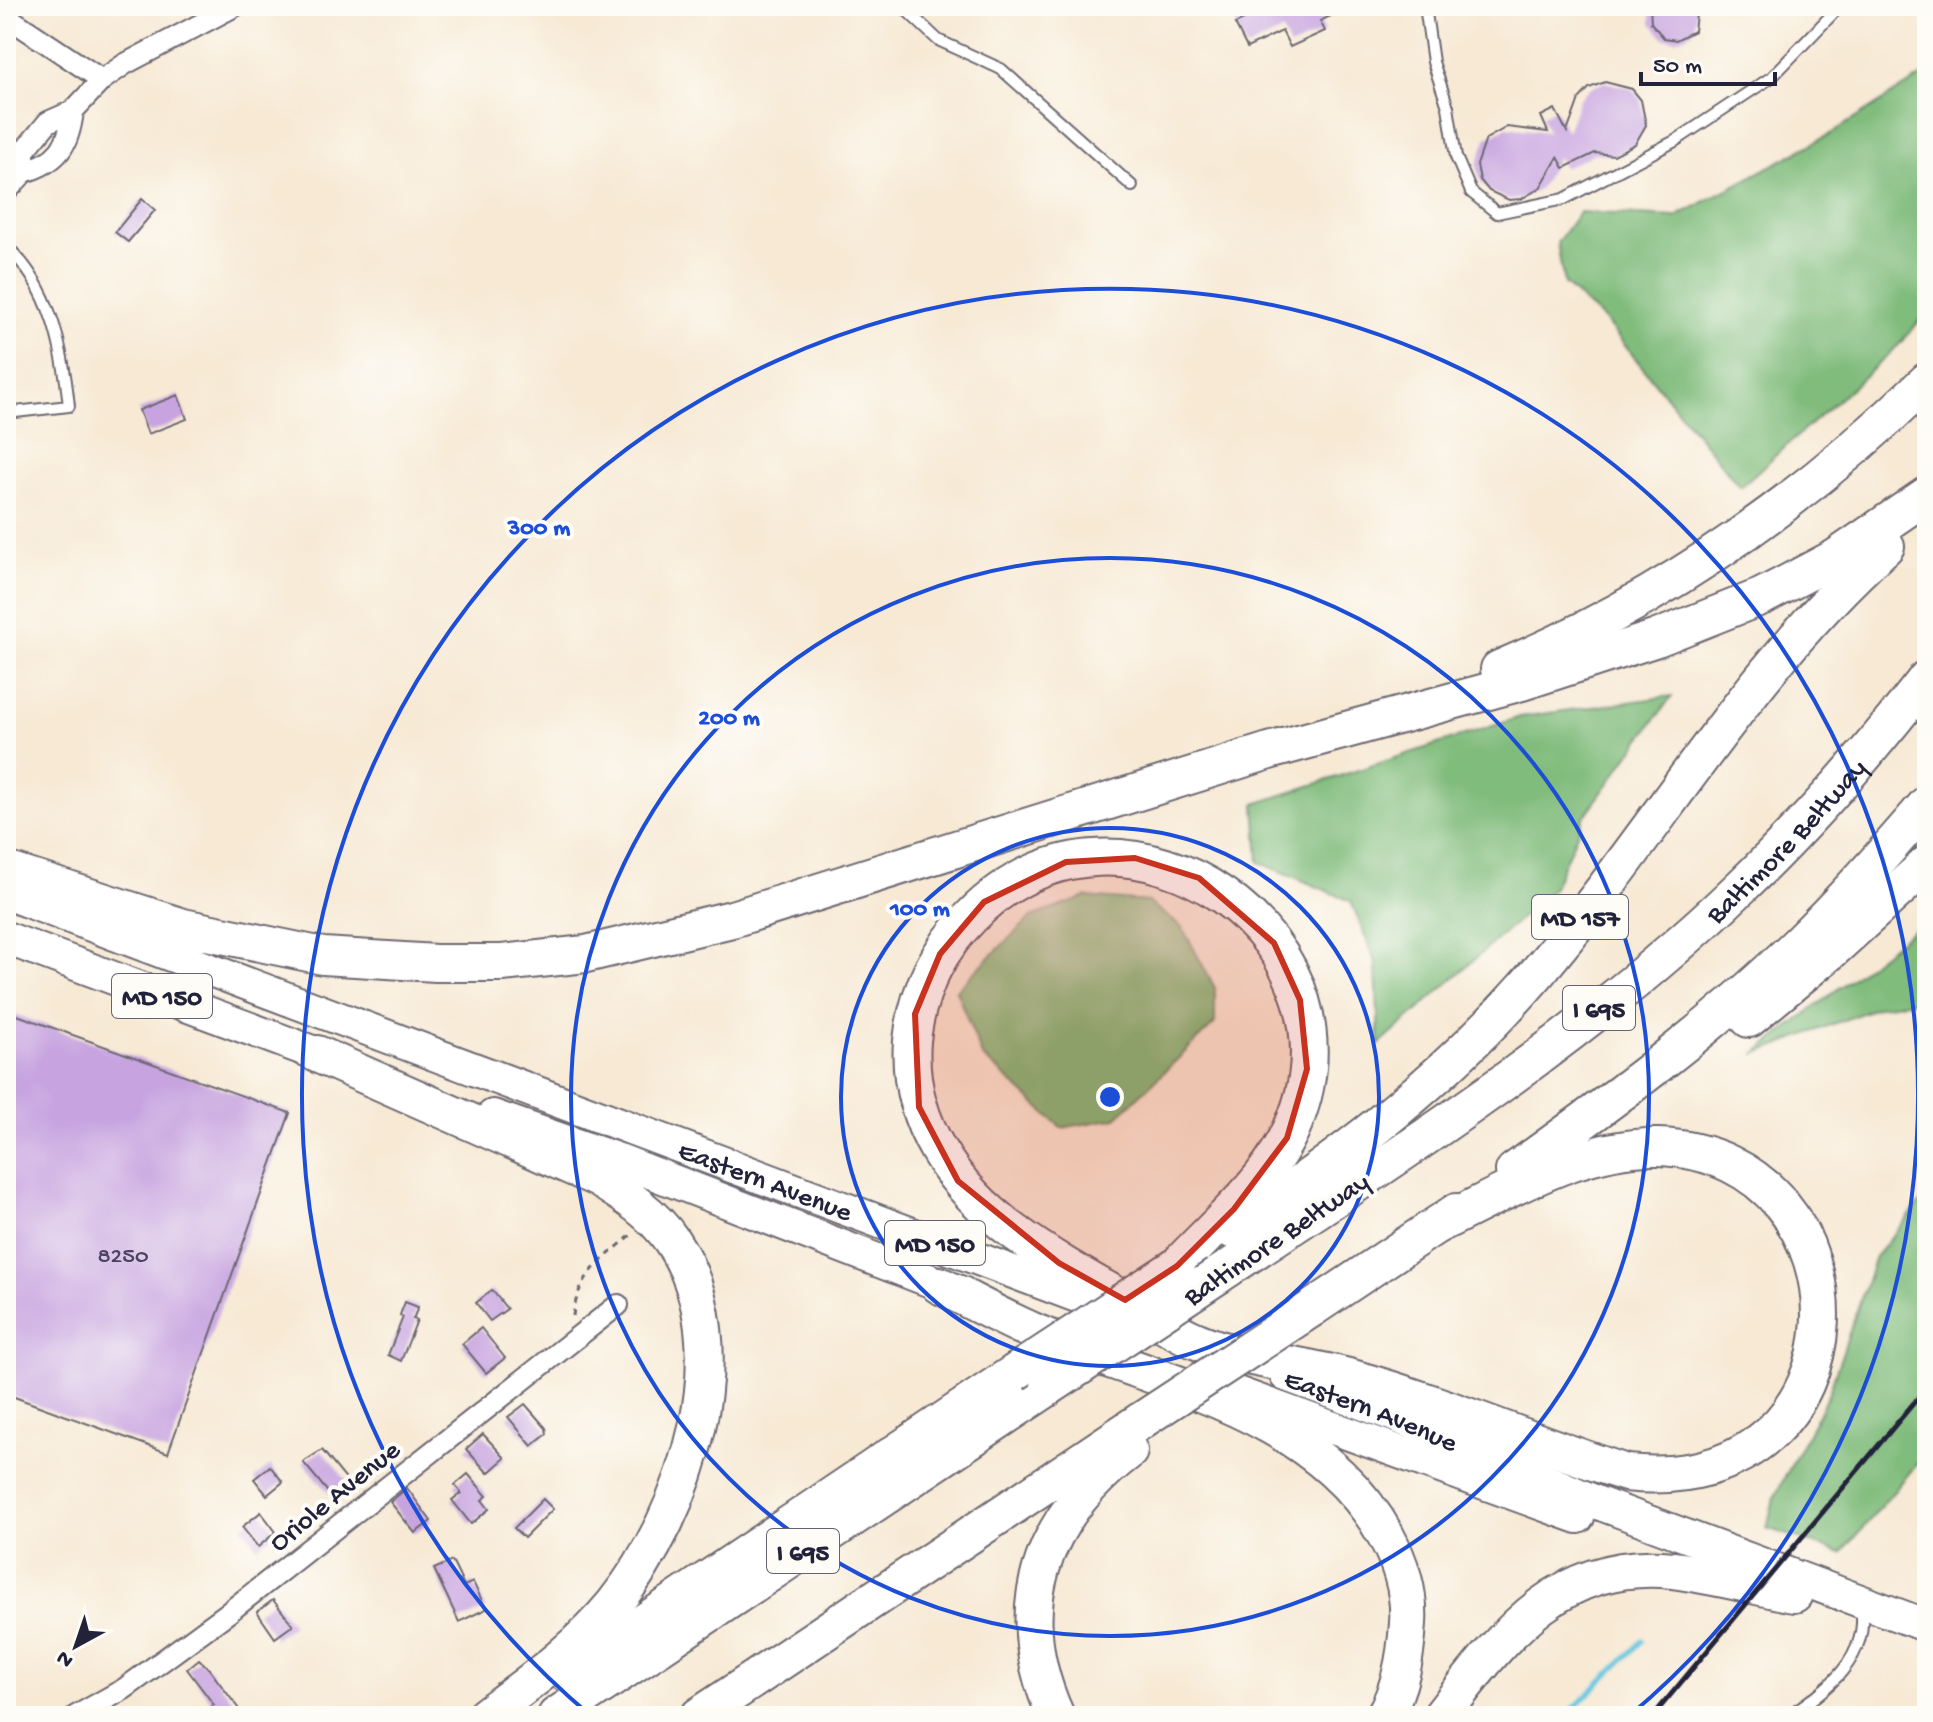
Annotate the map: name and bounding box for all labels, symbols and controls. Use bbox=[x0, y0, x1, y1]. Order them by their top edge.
scale bar bbox=[1641, 36, 1775, 86]
text: 50 m bbox=[1653, 53, 1702, 82]
text: 300 m bbox=[507, 515, 570, 544]
text: 200 m bbox=[698, 705, 760, 734]
street label: Baltimore Beltway bbox=[1700, 753, 1875, 933]
road number: MD 157 bbox=[1532, 895, 1628, 939]
text: 100 m bbox=[889, 896, 950, 925]
road number: MD 150 bbox=[112, 974, 212, 1018]
road number: I 695 bbox=[1563, 986, 1635, 1030]
centre of rings bbox=[1096, 1083, 1124, 1111]
street label: Eastern Avenue bbox=[673, 1135, 856, 1231]
street label: Baltimore Beltway bbox=[1178, 1166, 1377, 1315]
road number: MD 150 bbox=[885, 1221, 985, 1265]
house number: 8250 bbox=[97, 1243, 149, 1272]
street label: Eastern Avenue bbox=[1279, 1364, 1462, 1462]
street label: Oriole Avenue bbox=[264, 1434, 408, 1560]
road number: I 695 bbox=[767, 1529, 839, 1573]
north arrow bbox=[36, 1606, 116, 1686]
text: N bbox=[52, 1644, 80, 1673]

